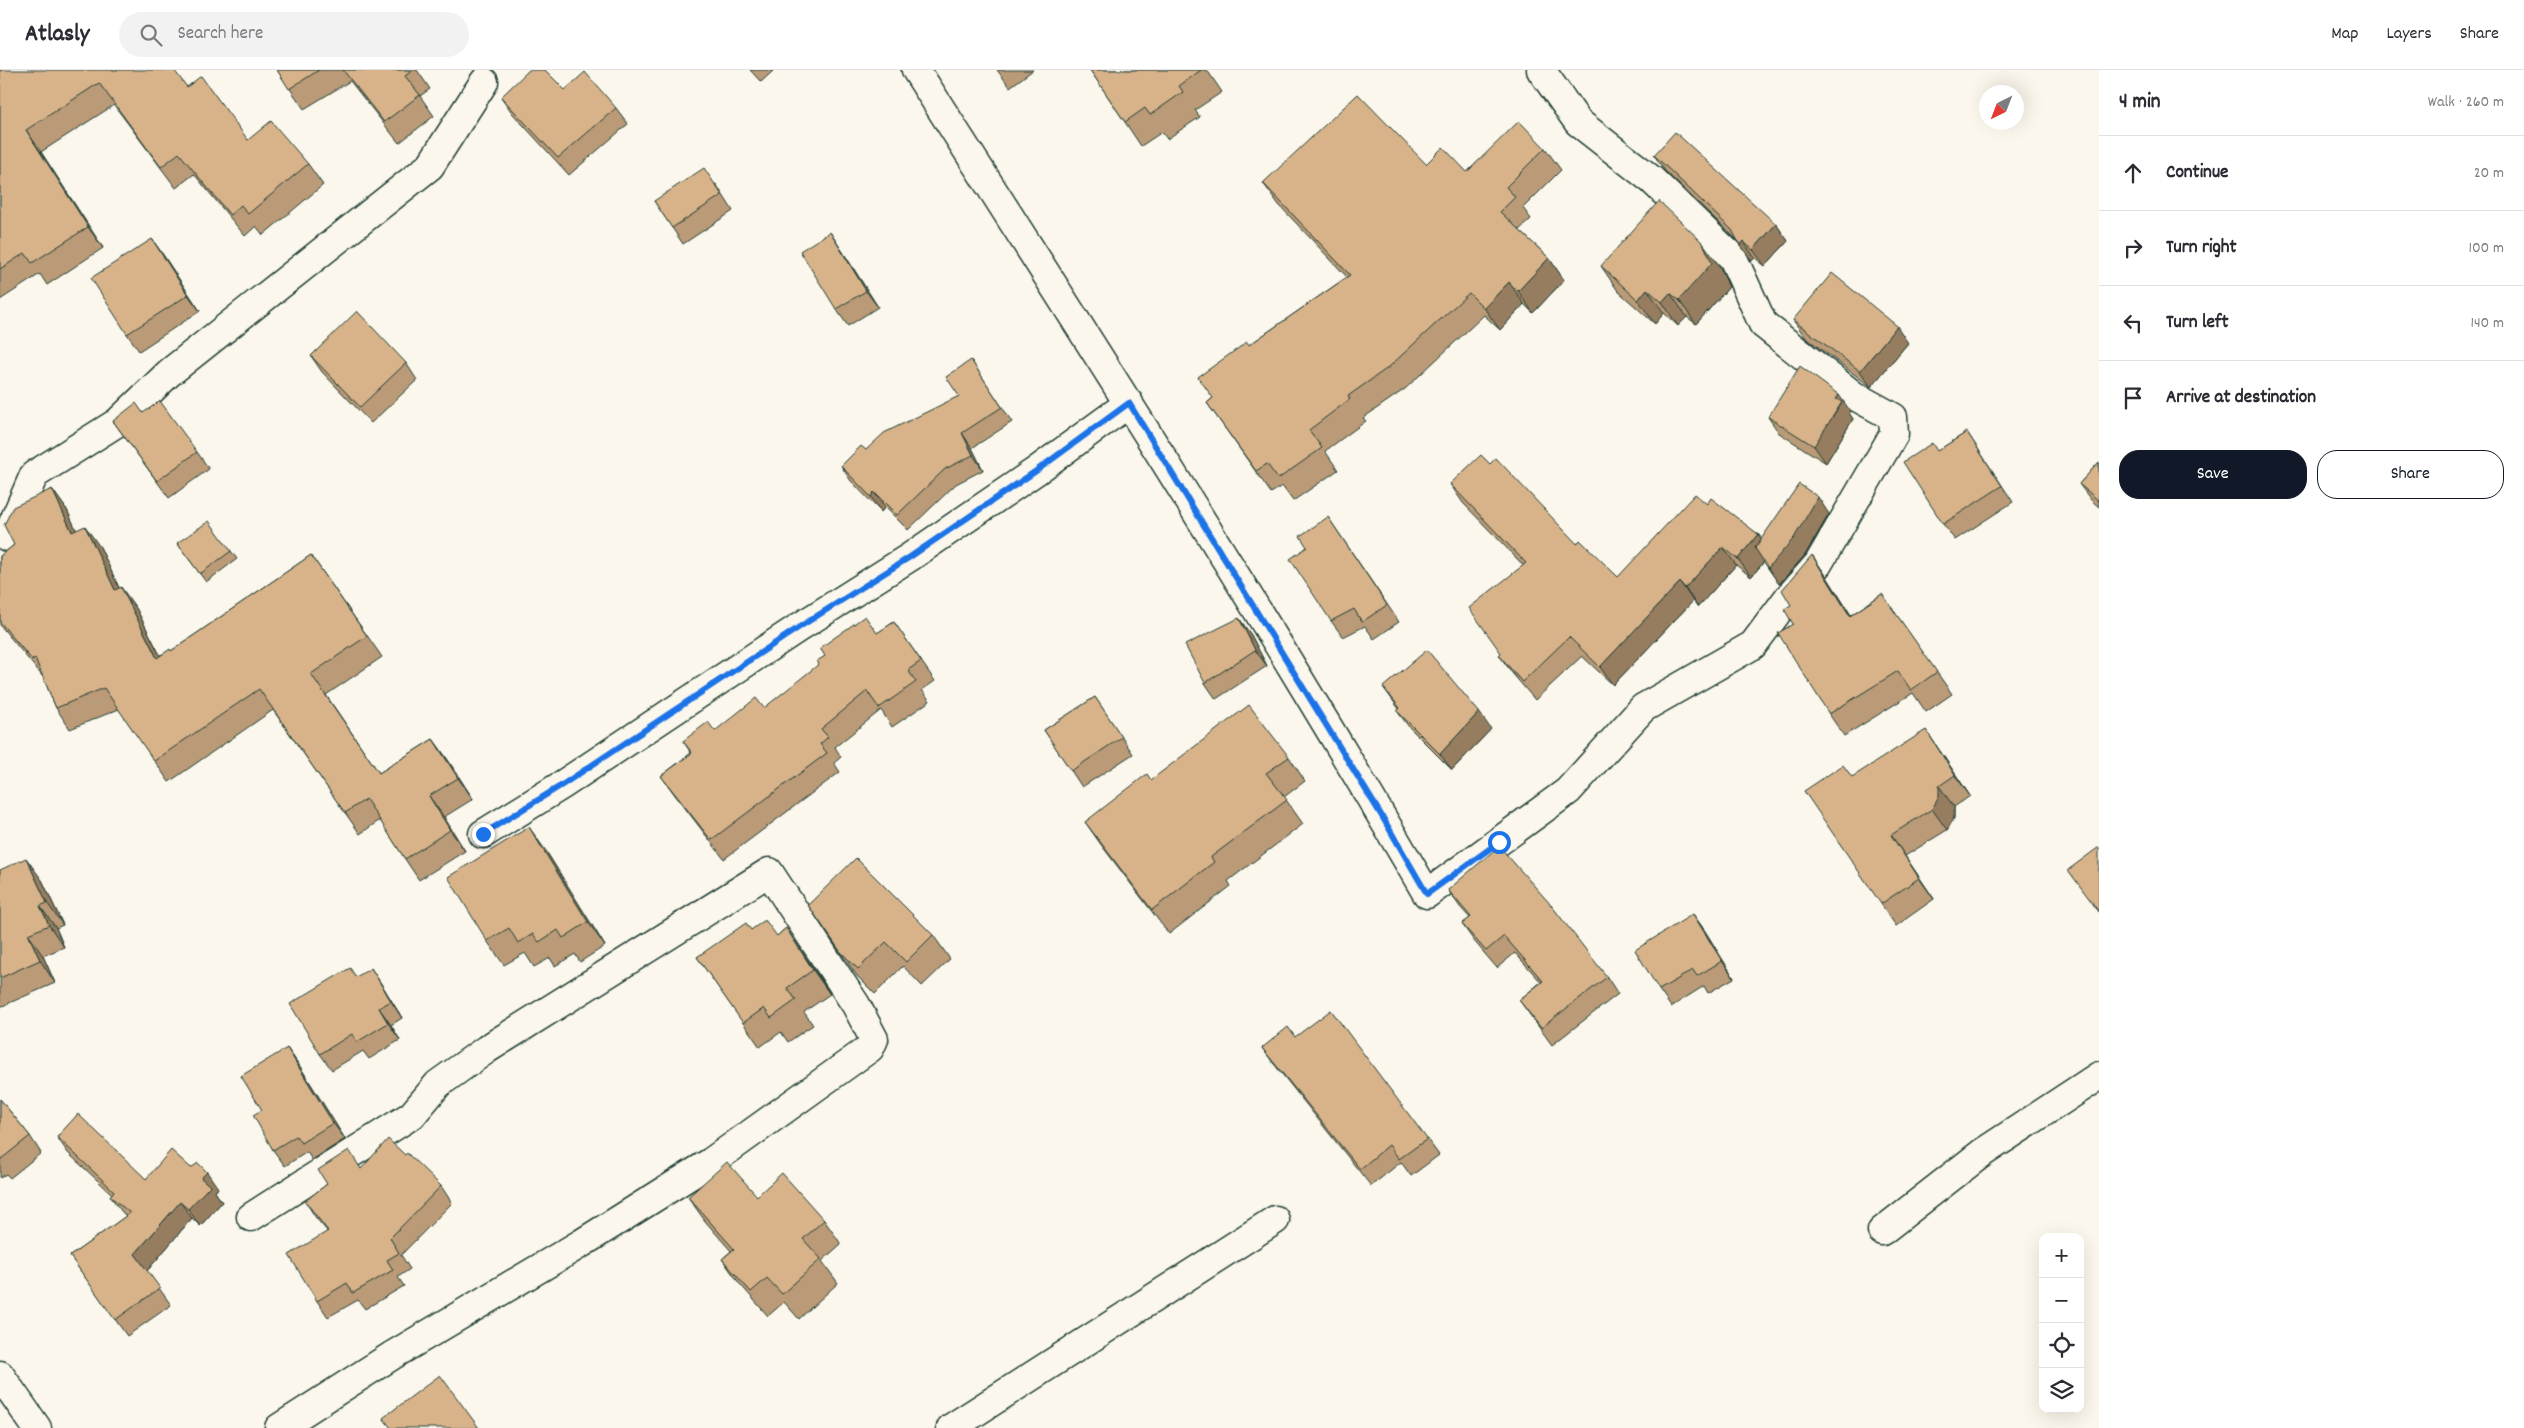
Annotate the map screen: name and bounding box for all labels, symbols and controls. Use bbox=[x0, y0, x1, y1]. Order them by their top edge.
search box bbox=[119, 12, 469, 57]
text: Atlasly bbox=[25, 18, 89, 52]
icon: search bbox=[137, 21, 165, 49]
text: Search here bbox=[177, 21, 263, 48]
text: Map bbox=[2331, 22, 2358, 47]
text: Layers bbox=[2386, 22, 2432, 47]
text: Share bbox=[2460, 22, 2499, 47]
north arrow bbox=[1979, 85, 2024, 130]
text: 4 min bbox=[2119, 88, 2161, 118]
text: Walk · 260 m bbox=[2428, 91, 2504, 114]
icon: ahead bbox=[2119, 159, 2147, 187]
text: Continue bbox=[2166, 160, 2228, 187]
text: 20 m bbox=[2474, 162, 2504, 185]
icon: right bbox=[2119, 234, 2147, 262]
text: Turn right bbox=[2166, 235, 2237, 262]
text: 100 m bbox=[2468, 237, 2504, 260]
icon: left bbox=[2119, 309, 2147, 337]
text: Turn left bbox=[2166, 310, 2229, 337]
text: 140 m bbox=[2470, 312, 2504, 335]
icon: arrive bbox=[2119, 384, 2147, 412]
text: Arrive at destination bbox=[2166, 385, 2316, 412]
button: Save bbox=[2119, 450, 2307, 499]
button: Share bbox=[2317, 450, 2504, 499]
route end bbox=[472, 823, 495, 846]
route start bbox=[1488, 831, 1511, 854]
map controls bbox=[2039, 1233, 2084, 1413]
button: + bbox=[2039, 1233, 2084, 1278]
button: − bbox=[2039, 1278, 2084, 1323]
button: locate bbox=[2039, 1323, 2084, 1368]
button: layers bbox=[2039, 1368, 2084, 1413]

